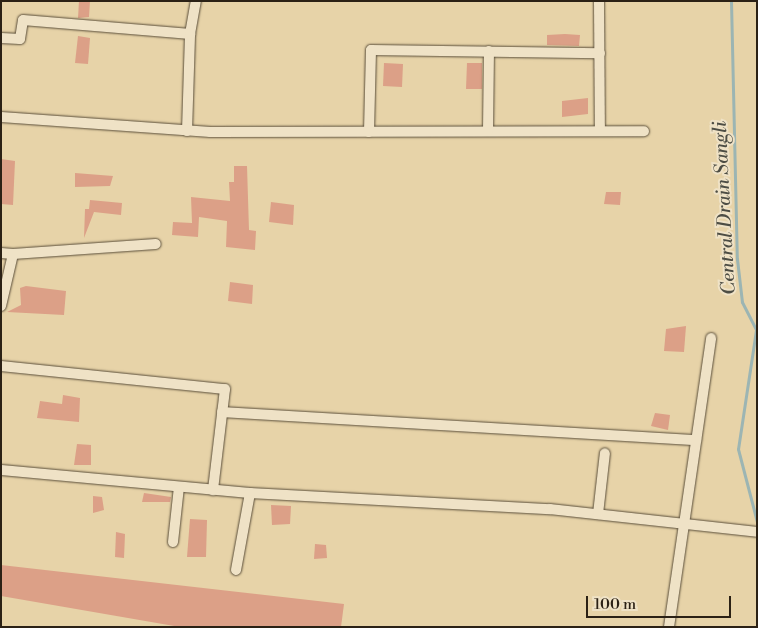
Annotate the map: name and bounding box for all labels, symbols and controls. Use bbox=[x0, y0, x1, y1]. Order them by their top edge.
water label: Central Drain Sangli bbox=[709, 120, 741, 296]
scale bar bbox=[588, 586, 733, 618]
text: 100 m bbox=[594, 595, 636, 614]

